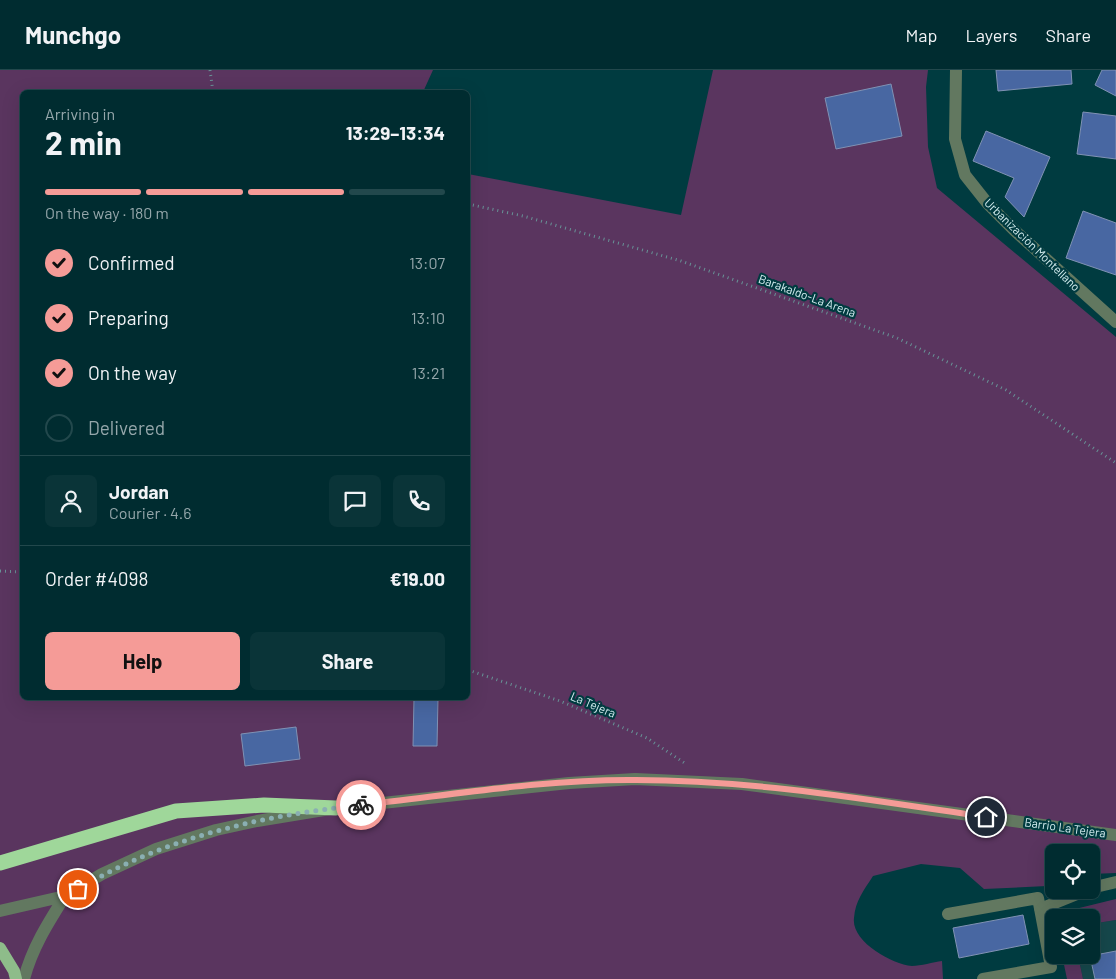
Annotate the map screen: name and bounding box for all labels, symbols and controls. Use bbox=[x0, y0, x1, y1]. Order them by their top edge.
text: Munchgo bbox=[25, 20, 121, 49]
text: Map bbox=[905, 24, 937, 46]
text: Layers bbox=[965, 24, 1018, 46]
text: Share bbox=[1046, 24, 1091, 46]
text: Arriving in bbox=[45, 104, 115, 123]
text: 13:29–13:34 bbox=[346, 121, 445, 144]
text: 2 min bbox=[45, 123, 122, 161]
street label: Urbanización Montellano bbox=[982, 195, 1083, 293]
text: On the way · 180 m bbox=[45, 203, 169, 222]
icon: check bbox=[45, 249, 73, 277]
text: Confirmed bbox=[88, 251, 175, 274]
text: 13:07 bbox=[409, 253, 445, 272]
street label: Barakaldo-La Arena bbox=[757, 271, 858, 319]
icon: check bbox=[45, 304, 73, 332]
text: Preparing bbox=[88, 306, 169, 329]
text: 13:10 bbox=[411, 308, 445, 327]
icon: check bbox=[45, 359, 73, 387]
text: On the way bbox=[88, 361, 177, 384]
text: 13:21 bbox=[412, 363, 445, 382]
text: Delivered bbox=[88, 416, 165, 439]
button: person bbox=[45, 475, 97, 527]
button: chat bbox=[329, 475, 381, 527]
button: phone bbox=[393, 475, 445, 527]
text: Jordan bbox=[109, 480, 169, 503]
text: Courier · 4.6 bbox=[109, 503, 192, 522]
text: Order #4098 bbox=[45, 567, 148, 590]
text: €19.00 bbox=[390, 567, 445, 590]
button: Help bbox=[45, 632, 240, 690]
button: Share bbox=[250, 632, 445, 690]
street label: La Tejera bbox=[569, 688, 618, 720]
courier bbox=[336, 780, 386, 830]
icon: bike bbox=[347, 791, 375, 819]
pin bbox=[965, 796, 1007, 838]
icon: home bbox=[972, 803, 1000, 831]
street label: Barrio La Tejera bbox=[1024, 814, 1107, 840]
map controls bbox=[1045, 844, 1100, 964]
button: locate bbox=[1045, 844, 1100, 899]
pin bbox=[57, 868, 99, 910]
icon: bag bbox=[64, 875, 92, 903]
button: layers bbox=[1045, 909, 1100, 964]

